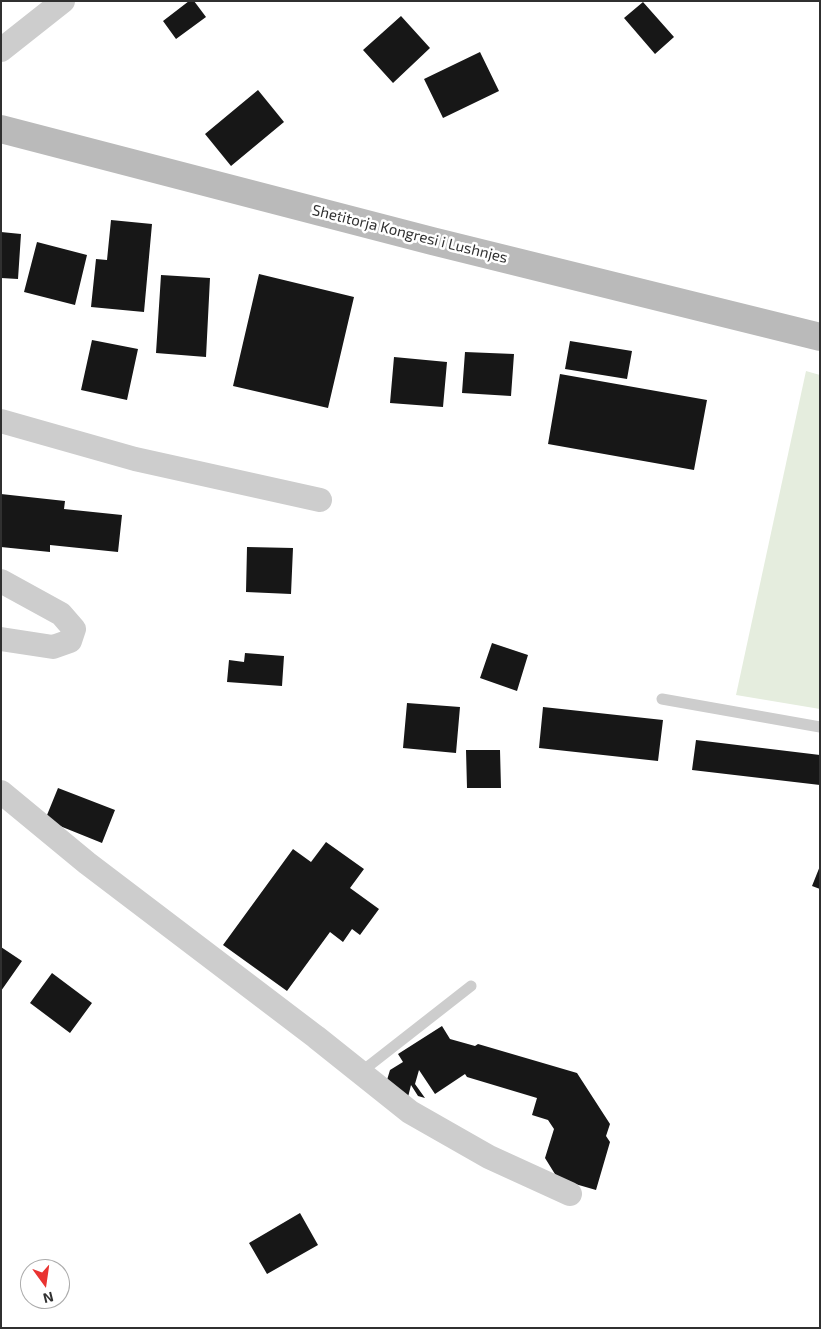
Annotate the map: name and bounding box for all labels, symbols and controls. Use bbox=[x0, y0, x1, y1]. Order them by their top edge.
street label: Shetitorja Kongresi i Lushnjes bbox=[310, 201, 510, 267]
north arrow bbox=[20, 1259, 70, 1309]
text: N bbox=[42, 1289, 55, 1308]

